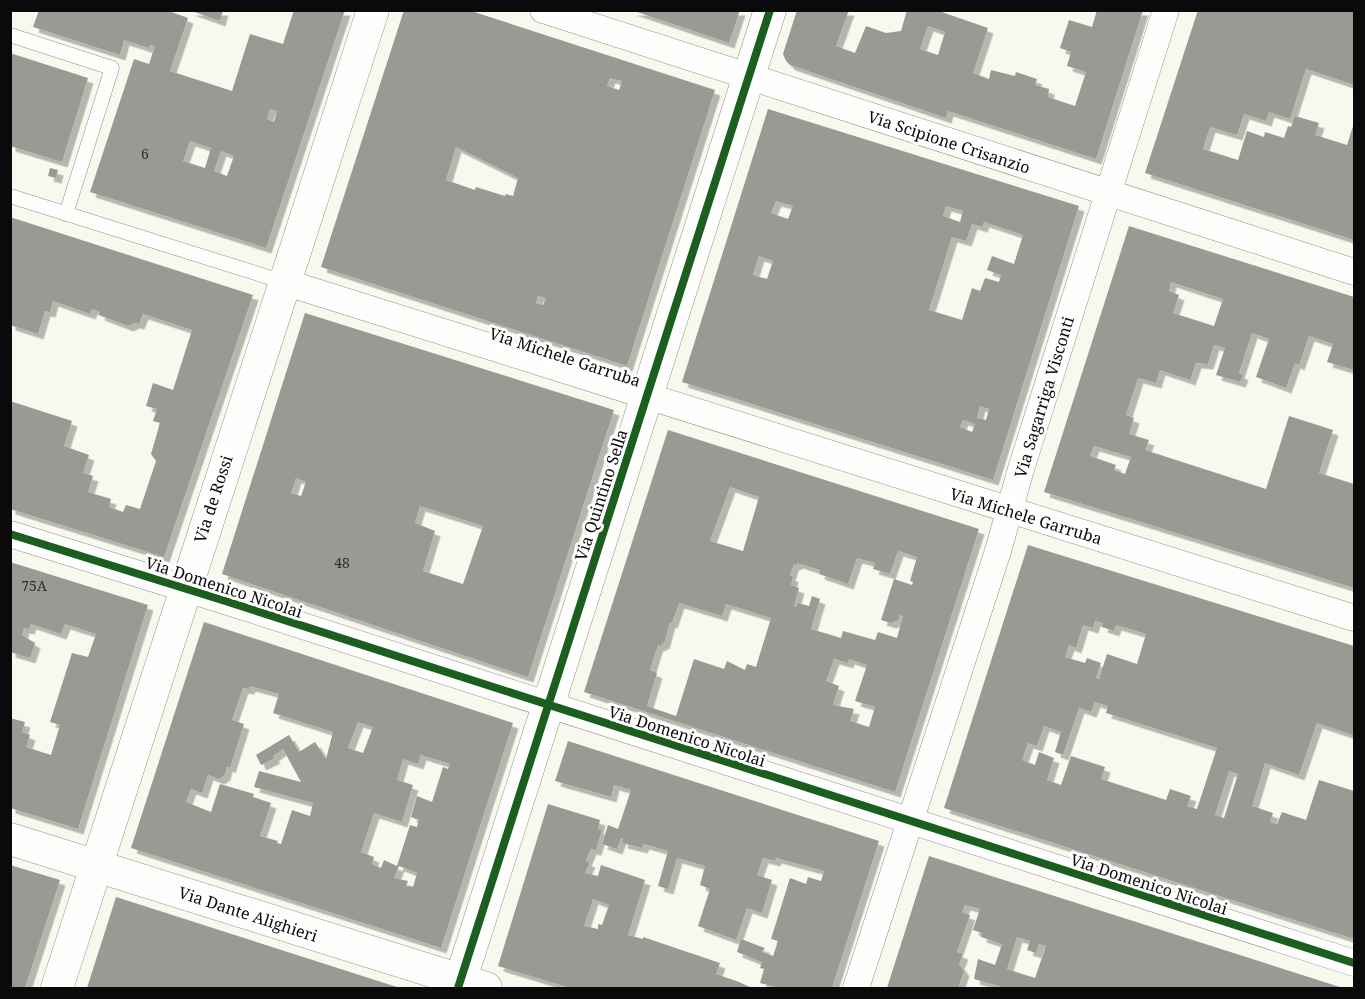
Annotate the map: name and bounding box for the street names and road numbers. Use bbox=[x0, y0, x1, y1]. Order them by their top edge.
street label: Via Scipione Crisanzio bbox=[865, 105, 1033, 179]
street label: Via Sagarriga Visconti bbox=[1009, 314, 1079, 480]
street label: Via Michele Garruba bbox=[486, 322, 644, 392]
street label: Via Quintino Sella bbox=[569, 426, 633, 564]
street label: Via de Rossi bbox=[188, 452, 238, 546]
street label: Via Michele Garruba bbox=[947, 482, 1105, 550]
street label: Via Domenico Nicolai bbox=[143, 551, 305, 623]
street label: Via Domenico Nicolai bbox=[606, 700, 768, 772]
street label: Via Domenico Nicolai bbox=[1068, 848, 1230, 920]
street label: Via Dante Alighieri bbox=[176, 881, 320, 947]

